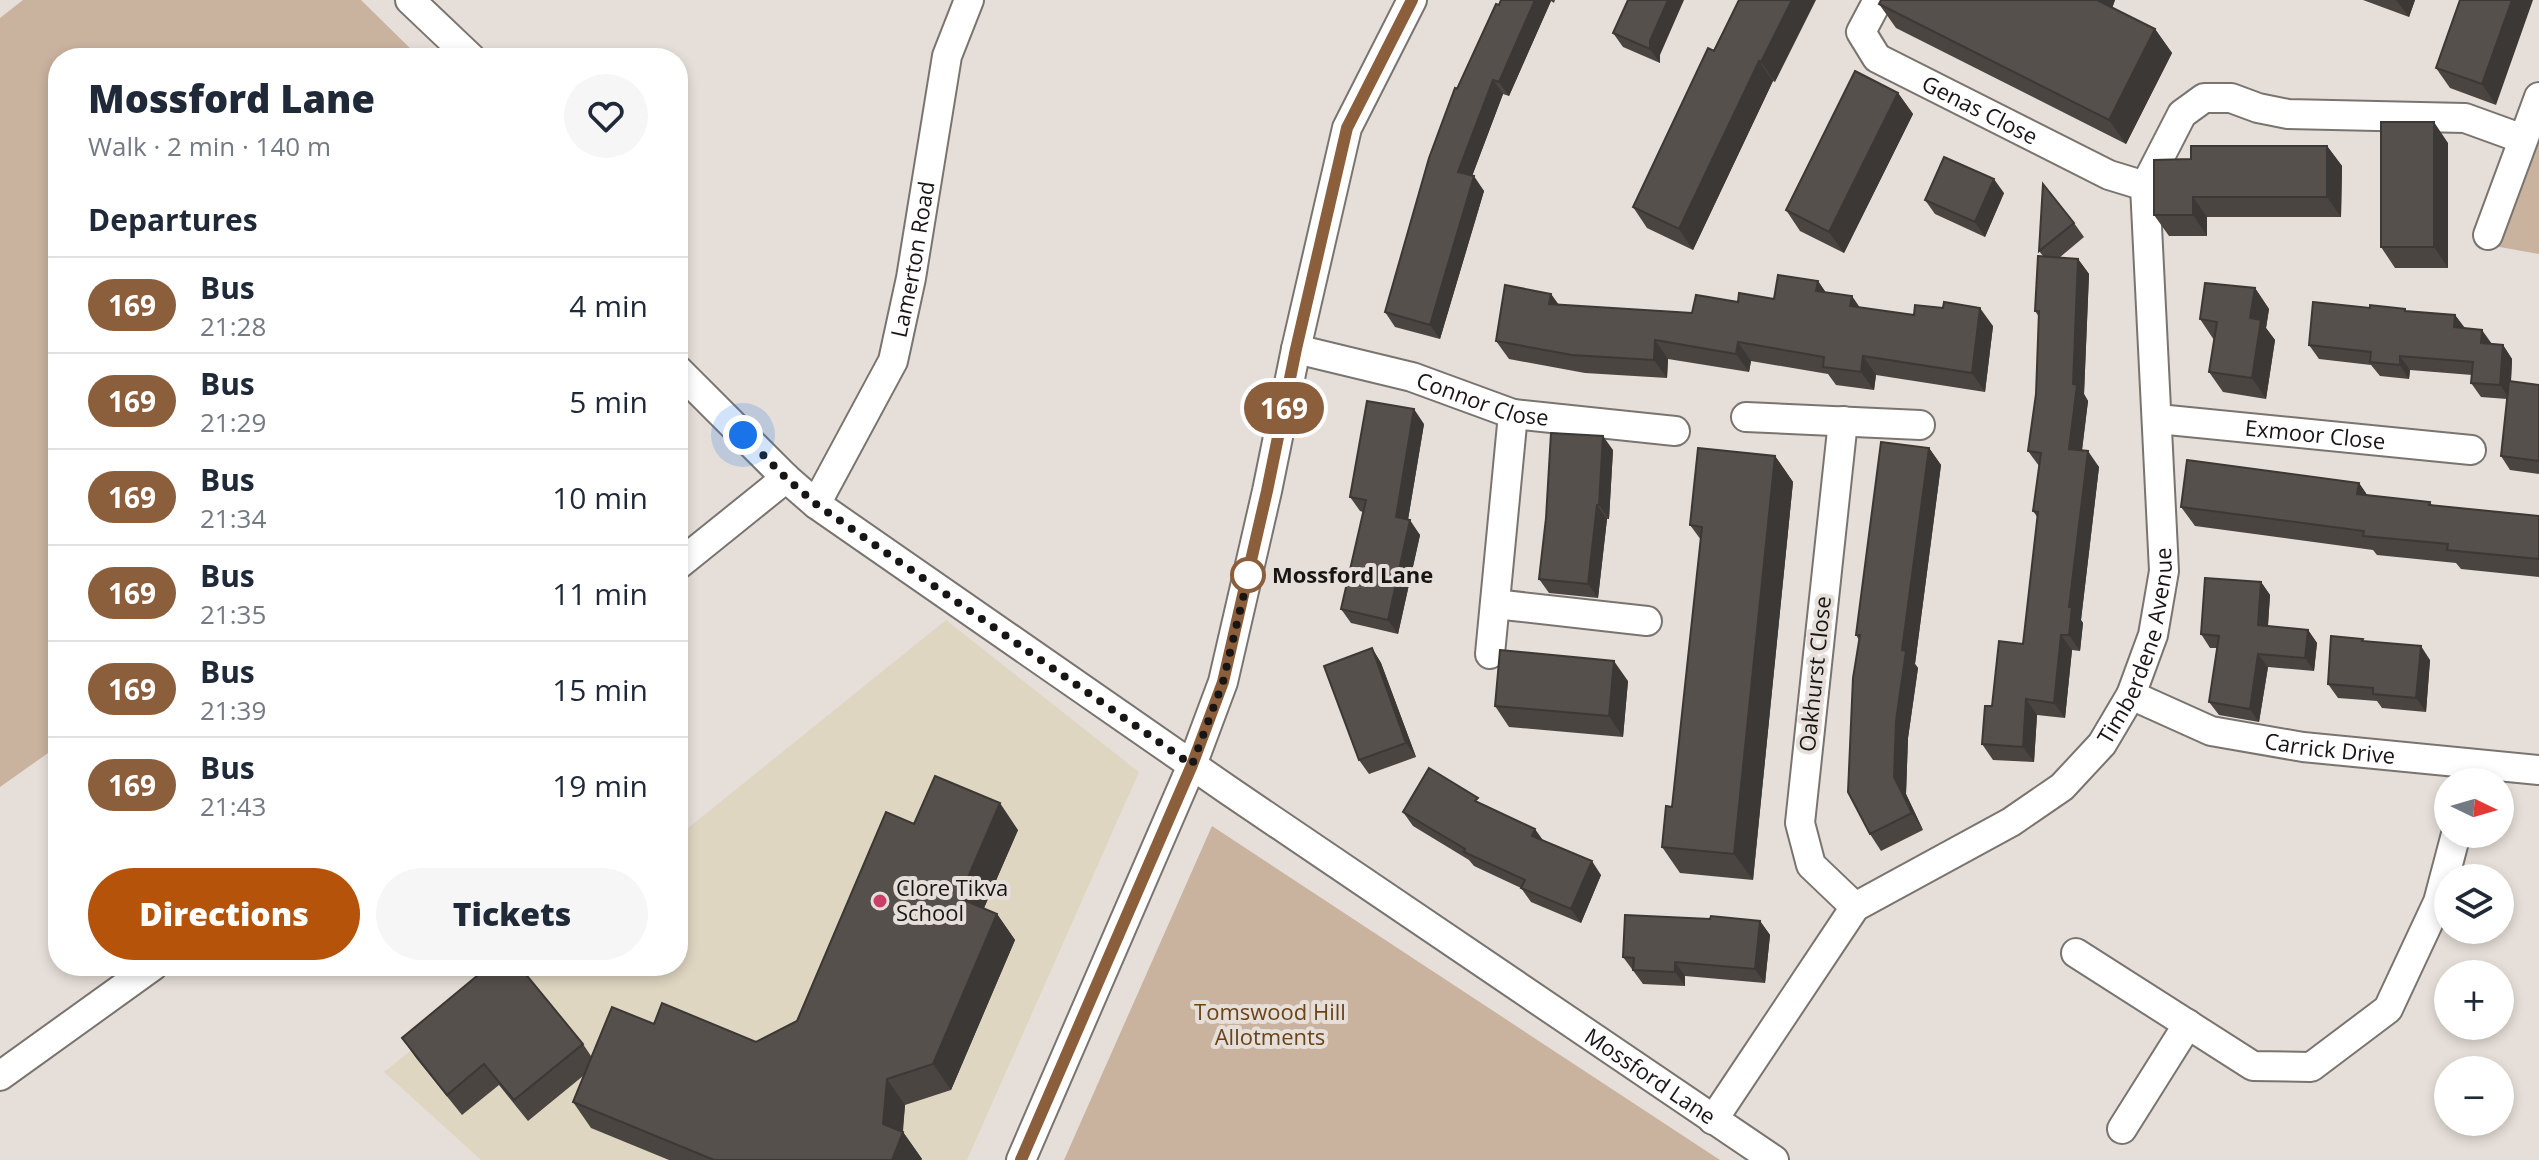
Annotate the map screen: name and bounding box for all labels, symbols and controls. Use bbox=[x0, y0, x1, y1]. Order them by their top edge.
street label: Genas Close bbox=[1917, 67, 2043, 151]
text: Mossford Lane bbox=[88, 72, 375, 124]
button: heart bbox=[564, 74, 648, 158]
text: Walk · 2 min · 140 m bbox=[88, 128, 331, 164]
street label: Lamerton Road bbox=[883, 179, 940, 340]
text: Departures bbox=[88, 199, 258, 240]
text: Bus bbox=[200, 267, 255, 308]
text: 4 min bbox=[569, 285, 648, 326]
text: 169 bbox=[108, 286, 156, 324]
text: 21:28 bbox=[200, 308, 266, 344]
text: Bus bbox=[200, 363, 255, 404]
street label: Connor Close bbox=[1413, 364, 1550, 432]
text: 5 min bbox=[569, 381, 648, 422]
text: 169 bbox=[108, 382, 156, 420]
line badge: 169 bbox=[1238, 382, 1330, 434]
text: 169 bbox=[1260, 389, 1308, 427]
text: 21:29 bbox=[200, 404, 266, 440]
street label: Exmoor Close bbox=[2244, 412, 2387, 455]
your location bbox=[723, 415, 763, 455]
text: Bus bbox=[200, 459, 255, 500]
text: 10 min bbox=[552, 477, 648, 518]
text: 169 bbox=[108, 478, 156, 516]
text: 21:34 bbox=[200, 500, 266, 536]
street label: Timberdene Avenue bbox=[2089, 547, 2178, 749]
text: Bus bbox=[200, 555, 255, 596]
marker: Mossford Lane bbox=[1231, 558, 1265, 592]
place label: Mossford Lane bbox=[1272, 559, 1433, 589]
text: 11 min bbox=[552, 573, 648, 614]
text: 169 bbox=[108, 574, 156, 612]
street label: Oakhurst Close bbox=[1791, 595, 1837, 753]
text: 21:35 bbox=[200, 596, 266, 632]
text: Bus bbox=[200, 651, 255, 692]
text: 15 min bbox=[552, 669, 648, 710]
text: 169 bbox=[108, 670, 156, 708]
text: 21:39 bbox=[200, 692, 266, 728]
street label: Carrick Drive bbox=[2262, 725, 2397, 770]
text: Bus bbox=[200, 747, 255, 788]
text: 19 min bbox=[552, 765, 648, 806]
text: 169 bbox=[108, 766, 156, 804]
north arrow bbox=[2434, 768, 2514, 848]
map controls bbox=[2434, 768, 2514, 1136]
text: 21:43 bbox=[200, 788, 266, 824]
button: layers bbox=[2434, 864, 2514, 944]
button: Directions bbox=[88, 868, 360, 960]
button: Tickets bbox=[376, 868, 648, 960]
place label: Clore Tikva School bbox=[896, 872, 1008, 927]
marker: Clore Tikva School bbox=[871, 892, 889, 910]
button: + bbox=[2434, 960, 2514, 1040]
park label: Tomswood Hill Allotments bbox=[1194, 996, 1346, 1051]
street label: Mossford Lane bbox=[1579, 1020, 1722, 1130]
button: − bbox=[2434, 1056, 2514, 1136]

